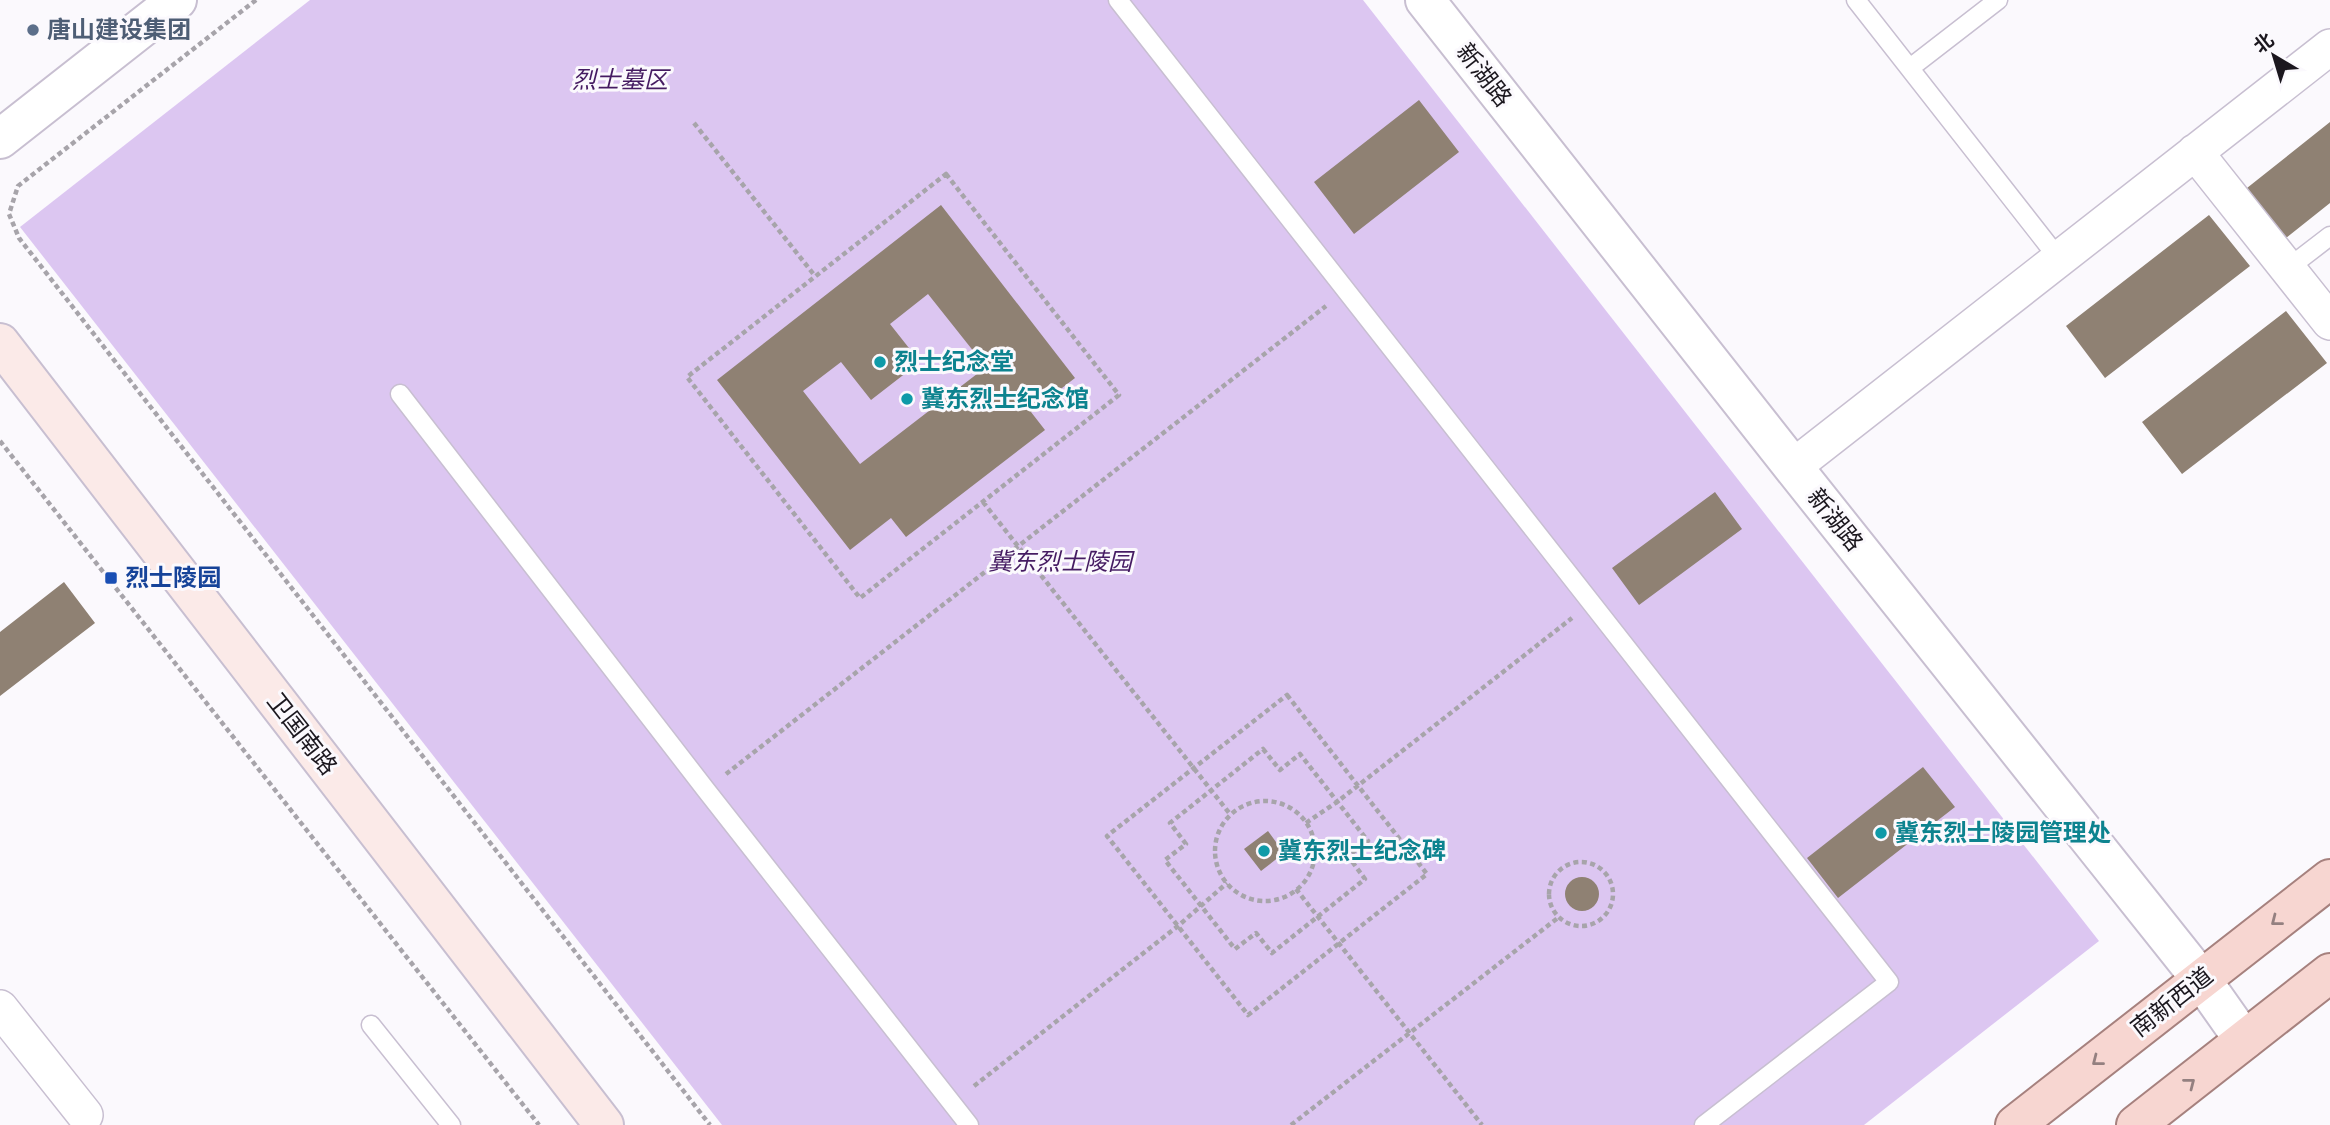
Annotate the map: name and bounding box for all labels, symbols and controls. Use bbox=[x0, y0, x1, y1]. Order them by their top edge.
place label: 唐山建设集团 bbox=[47, 14, 191, 45]
north arrow bbox=[2239, 21, 2309, 91]
marker: 唐山建设集团 bbox=[25, 22, 41, 38]
text: 北 bbox=[2249, 27, 2278, 58]
street label: 新湖路 bbox=[1450, 37, 1519, 113]
park label: 烈士墓区 bbox=[572, 64, 671, 95]
place label: 烈士纪念堂 bbox=[894, 346, 1014, 377]
marker: 烈士纪念堂 bbox=[872, 354, 888, 370]
place label: 冀东烈士纪念馆 bbox=[921, 383, 1089, 414]
marker: 冀东烈士纪念馆 bbox=[899, 391, 915, 407]
street label: 新湖路 bbox=[1801, 482, 1870, 557]
park label: 冀东烈士陵园 bbox=[988, 546, 1135, 577]
place label: 烈士陵园 bbox=[125, 562, 221, 593]
marker: 烈士陵园 bbox=[103, 570, 119, 586]
street label: 卫国南路 bbox=[261, 686, 344, 781]
place label: 冀东烈士陵园管理处 bbox=[1895, 817, 2111, 848]
marker: 冀东烈士陵园管理处 bbox=[1873, 825, 1889, 841]
place label: 冀东烈士纪念碑 bbox=[1278, 835, 1446, 866]
marker: 冀东烈士纪念碑 bbox=[1256, 843, 1272, 859]
one-way arrow bbox=[2271, 912, 2284, 925]
street label: 南新西道 bbox=[2124, 960, 2219, 1043]
one-way arrow bbox=[2092, 1052, 2105, 1065]
one-way arrow bbox=[2182, 1078, 2195, 1091]

